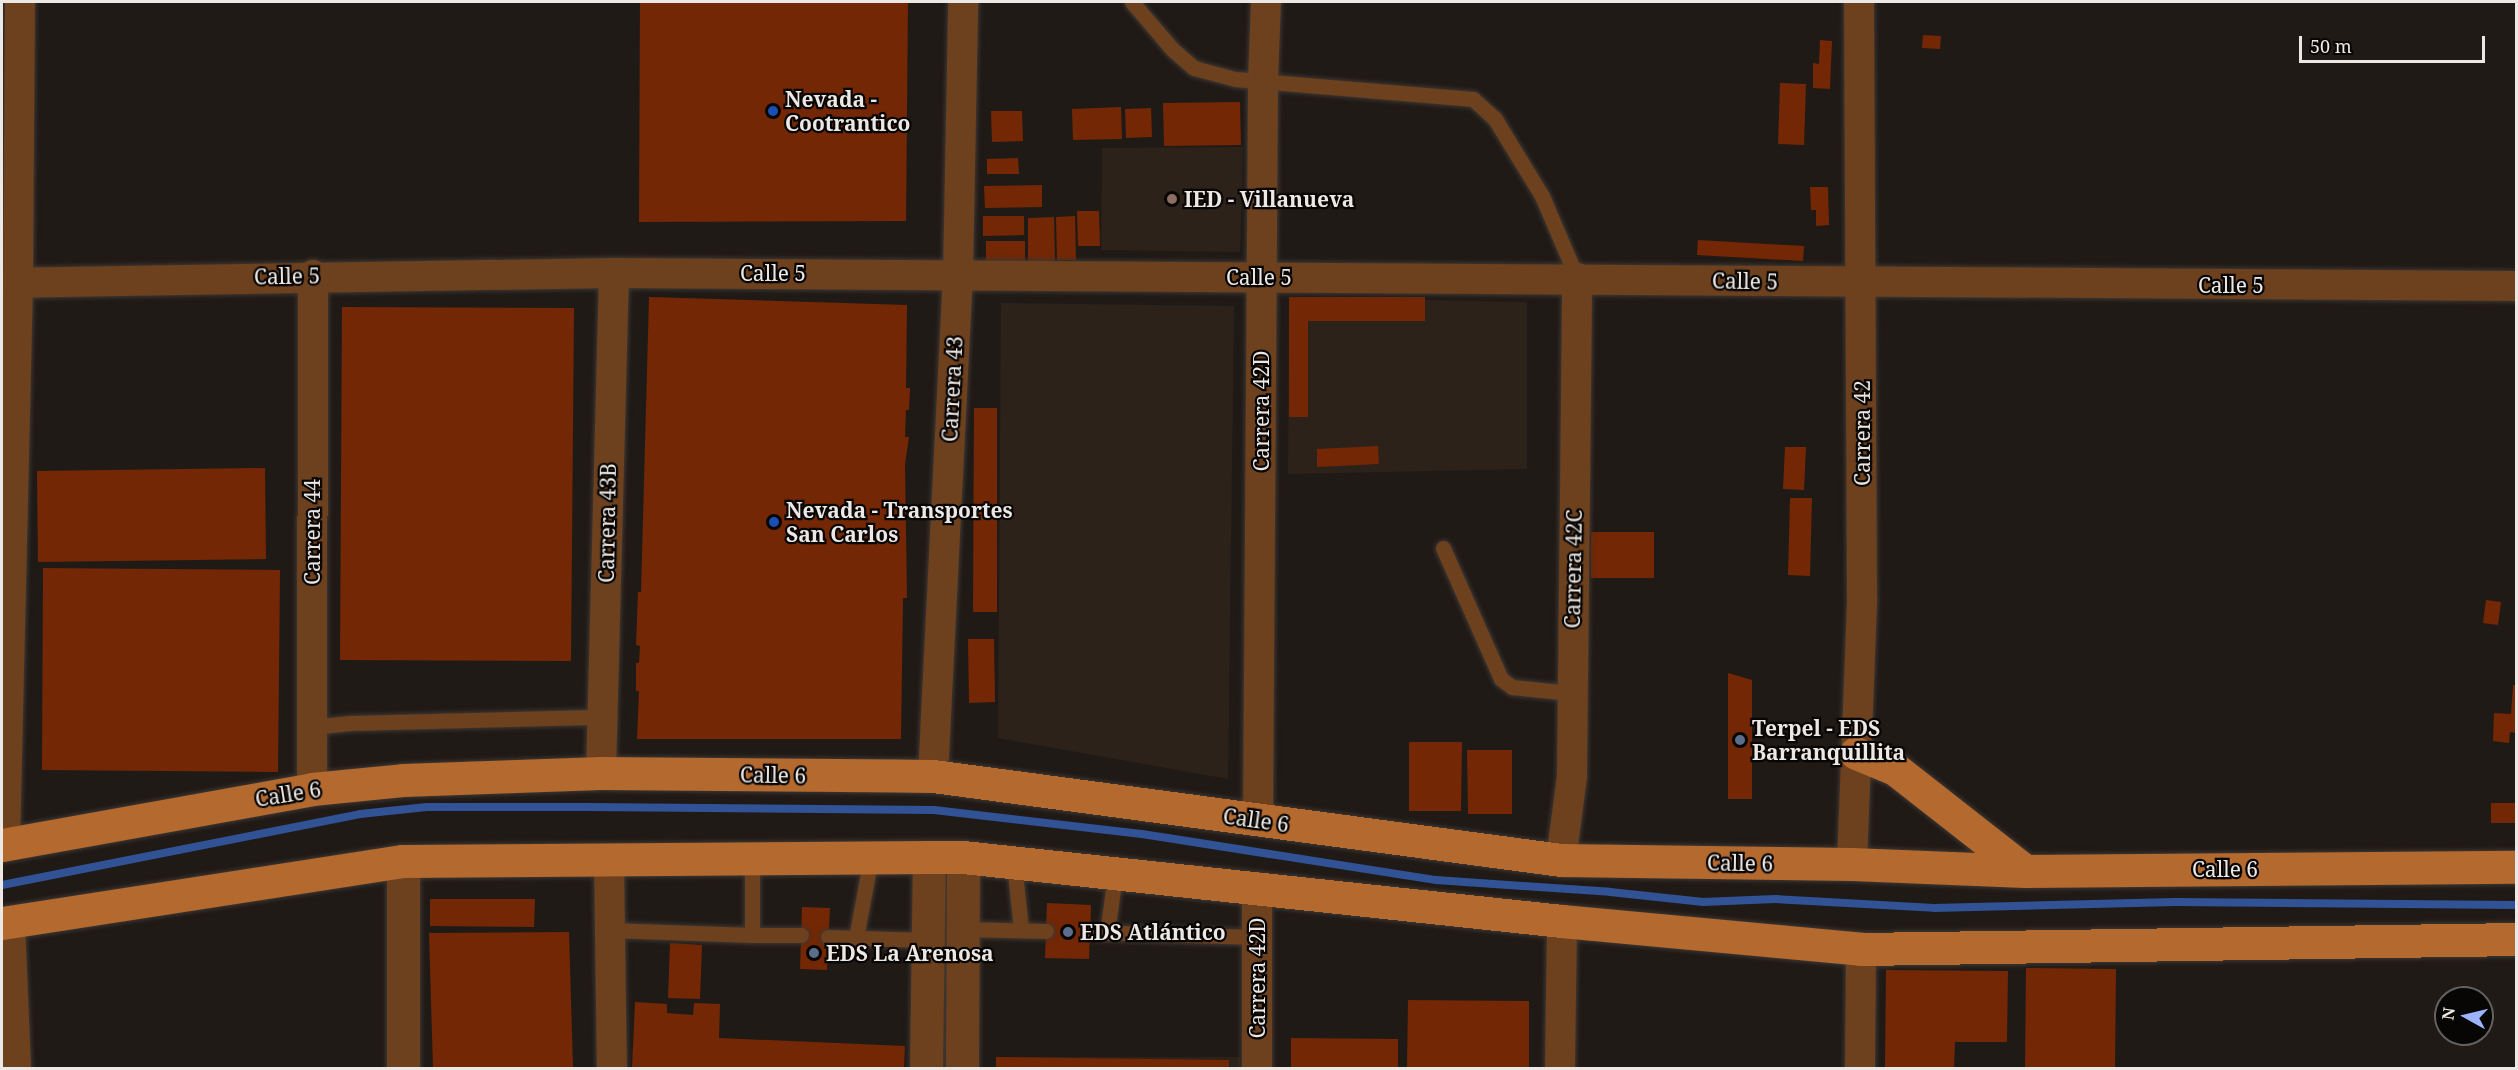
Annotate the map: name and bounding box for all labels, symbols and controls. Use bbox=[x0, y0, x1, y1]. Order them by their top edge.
scale bar bbox=[2302, 24, 2488, 62]
text: 50 m bbox=[2310, 34, 2352, 58]
place label: Nevada - Cootrantico bbox=[785, 86, 910, 136]
marker: Nevada - Cootrantico bbox=[766, 104, 780, 118]
place label: IED - Villanueva bbox=[1184, 186, 1354, 212]
marker: IED - Villanueva bbox=[1165, 192, 1179, 206]
street label: Calle 5 bbox=[740, 260, 806, 286]
street label: Calle 5 bbox=[254, 263, 320, 289]
street label: Calle 5 bbox=[1226, 264, 1292, 290]
street label: Calle 5 bbox=[1712, 268, 1778, 294]
street label: Calle 5 bbox=[2198, 272, 2264, 298]
street label: Carrera 43 bbox=[937, 335, 967, 443]
street label: Carrera 42D bbox=[1248, 350, 1274, 472]
street label: Carrera 42 bbox=[1849, 380, 1875, 486]
street label: Carrera 43B bbox=[593, 463, 621, 583]
street label: Carrera 44 bbox=[299, 479, 325, 585]
place label: Nevada - Transportes San Carlos bbox=[786, 497, 1013, 547]
street label: Carrera 42C bbox=[1559, 509, 1587, 629]
marker: Nevada - Transportes San Carlos bbox=[767, 515, 781, 529]
place label: Terpel - EDS Barranquillita bbox=[1752, 715, 1905, 765]
marker: Terpel - EDS Barranquillita bbox=[1733, 733, 1747, 747]
street label: Calle 6 bbox=[740, 762, 806, 788]
street label: Calle 6 bbox=[253, 776, 323, 812]
street label: Calle 6 bbox=[1221, 803, 1291, 837]
street label: Calle 6 bbox=[1707, 850, 1773, 876]
street label: Calle 6 bbox=[2192, 856, 2258, 882]
street label: Carrera 42D bbox=[1244, 917, 1270, 1039]
place label: EDS Atlántico bbox=[1080, 919, 1226, 945]
marker: EDS Atlántico bbox=[1061, 925, 1075, 939]
place label: EDS La Arenosa bbox=[826, 940, 994, 966]
marker: EDS La Arenosa bbox=[807, 946, 821, 960]
north arrow bbox=[2434, 986, 2494, 1046]
text: N bbox=[2436, 1006, 2460, 1022]

